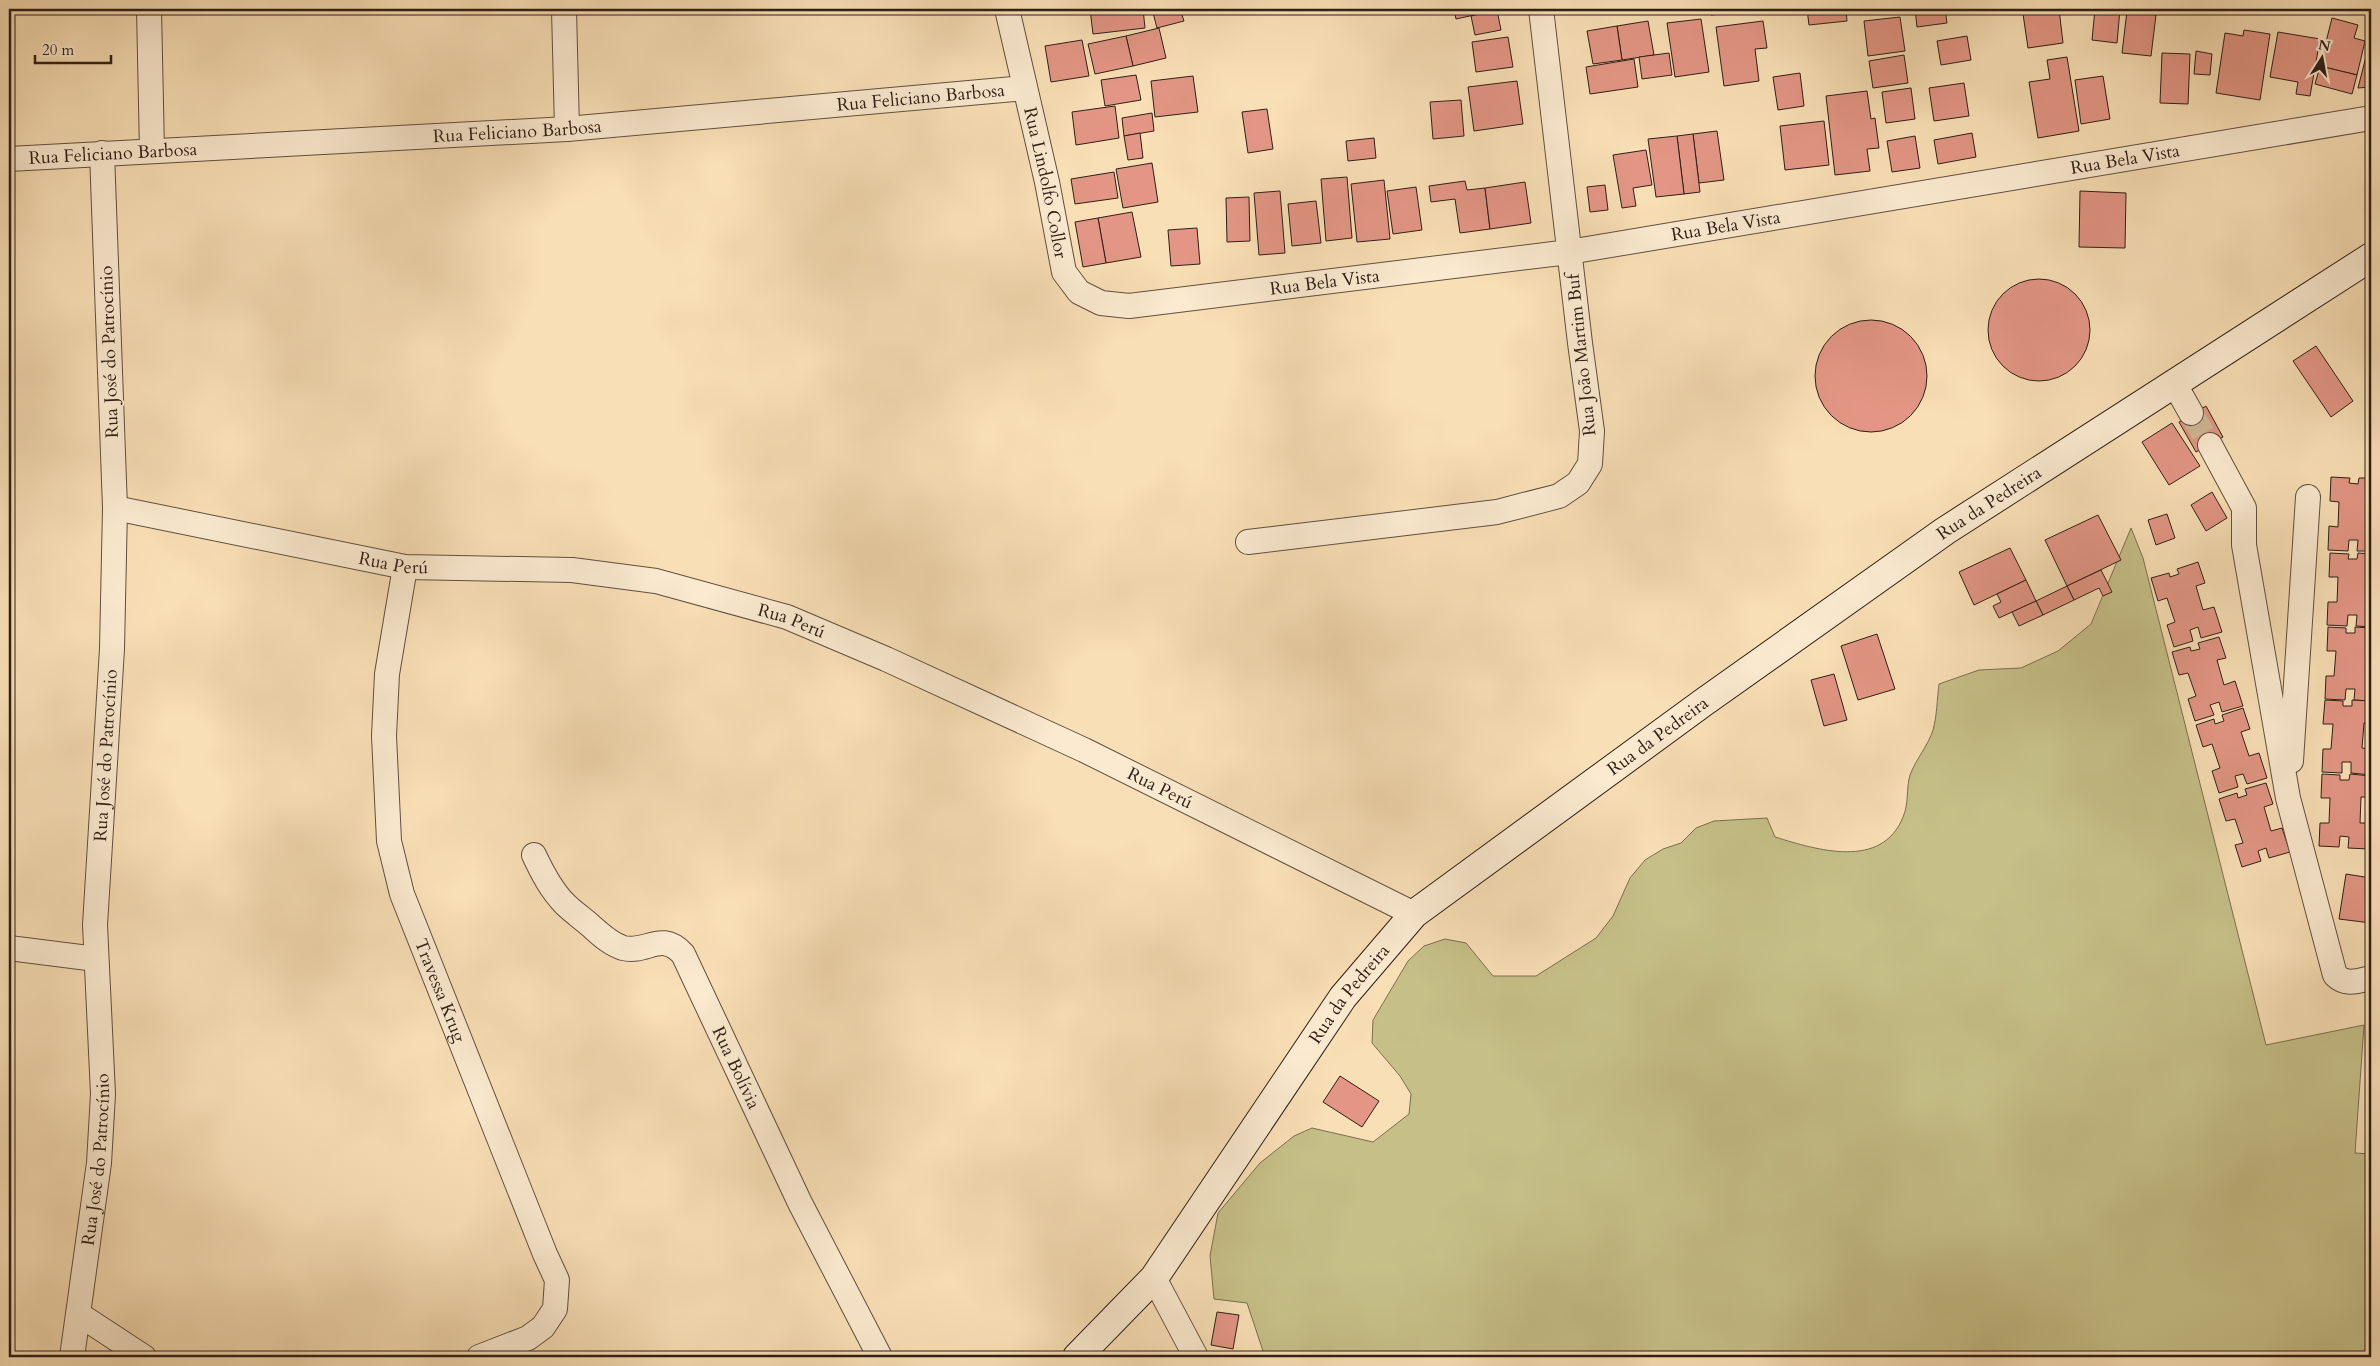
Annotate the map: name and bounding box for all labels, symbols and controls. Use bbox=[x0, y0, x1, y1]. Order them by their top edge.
scale bar bbox=[35, 32, 111, 64]
north arrow bbox=[2298, 32, 2348, 82]
text: N bbox=[2317, 35, 2332, 56]
text: 20 m bbox=[42, 40, 74, 60]
street label: Rua Feliciano Barbosa bbox=[836, 78, 1006, 118]
street label: Rua Lindolfo Collor bbox=[1017, 105, 1073, 261]
street label: Rua Feliciano Barbosa bbox=[432, 114, 603, 149]
street label: Rua Feliciano Barbosa bbox=[28, 137, 198, 171]
street label: Rua Bela Vista bbox=[2069, 138, 2182, 181]
street label: Rua Bela Vista bbox=[1669, 205, 1782, 248]
street label: Rua Bela Vista bbox=[1268, 263, 1381, 302]
street label: Rua José do Patrocínio bbox=[94, 265, 125, 439]
street label: Rua João Martim Buf bbox=[1560, 269, 1602, 437]
street label: Rua da Pedreira bbox=[1932, 460, 2046, 546]
street label: Rua Perú bbox=[356, 546, 429, 580]
street label: Rua Perú bbox=[755, 598, 829, 645]
street label: Rua José do Patrocínio bbox=[88, 668, 124, 843]
street label: Rua da Pedreira bbox=[1602, 691, 1714, 782]
street label: Rua Perú bbox=[1123, 761, 1197, 815]
street label: Travessa Krug bbox=[408, 935, 472, 1047]
street label: Rua da Pedreira bbox=[1303, 939, 1396, 1049]
street label: Rua Bolívia bbox=[706, 1022, 766, 1113]
street label: Rua José do Patrocínio bbox=[76, 1073, 116, 1247]

